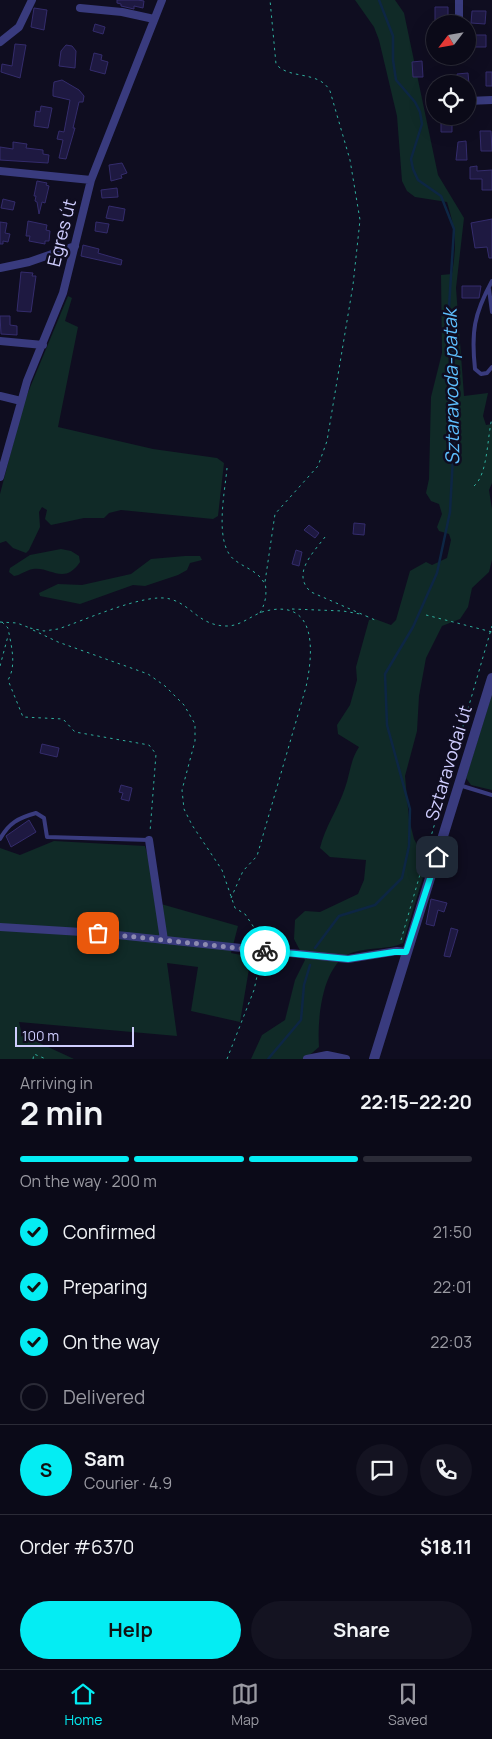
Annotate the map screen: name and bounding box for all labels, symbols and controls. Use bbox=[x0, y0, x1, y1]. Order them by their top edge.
north arrow bbox=[426, 15, 476, 65]
map controls bbox=[426, 15, 476, 125]
button: locate bbox=[426, 75, 476, 125]
street label: Egres út bbox=[41, 197, 81, 269]
water label: Sztaravoda-patak bbox=[437, 306, 465, 465]
street label: Sztaravodai út bbox=[419, 702, 477, 823]
pin bbox=[416, 836, 458, 878]
icon: home bbox=[423, 843, 451, 871]
pin bbox=[77, 912, 119, 954]
icon: bag bbox=[84, 919, 112, 947]
courier bbox=[240, 926, 290, 976]
icon: bike bbox=[251, 937, 279, 965]
scale bar bbox=[15, 1024, 134, 1047]
text: 100 m bbox=[22, 1026, 59, 1045]
text: Arriving in bbox=[20, 1072, 93, 1094]
text: 22:15–22:20 bbox=[360, 1089, 472, 1115]
text: 2 min bbox=[20, 1091, 103, 1135]
text: On the way · 200 m bbox=[20, 1170, 157, 1192]
icon: check bbox=[20, 1218, 48, 1246]
text: Confirmed bbox=[63, 1219, 156, 1245]
text: 21:50 bbox=[433, 1221, 472, 1243]
icon: check bbox=[20, 1273, 48, 1301]
text: Preparing bbox=[63, 1274, 148, 1300]
text: 22:01 bbox=[433, 1276, 472, 1298]
icon: check bbox=[20, 1328, 48, 1356]
text: On the way bbox=[63, 1329, 160, 1355]
text: 22:03 bbox=[430, 1331, 472, 1353]
text: Delivered bbox=[63, 1384, 145, 1410]
button: chat bbox=[356, 1444, 408, 1496]
button: phone bbox=[420, 1444, 472, 1496]
text: Sam bbox=[84, 1446, 125, 1472]
text: S bbox=[40, 1457, 52, 1483]
text: Courier · 4.9 bbox=[84, 1472, 172, 1494]
text: Order #6370 bbox=[20, 1534, 134, 1560]
text: $18.11 bbox=[420, 1534, 472, 1560]
button: Help bbox=[20, 1601, 241, 1659]
button: Share bbox=[251, 1601, 472, 1659]
tab: Home bbox=[64, 1680, 102, 1729]
tab: Map bbox=[231, 1680, 259, 1729]
tab: Saved bbox=[388, 1680, 428, 1729]

